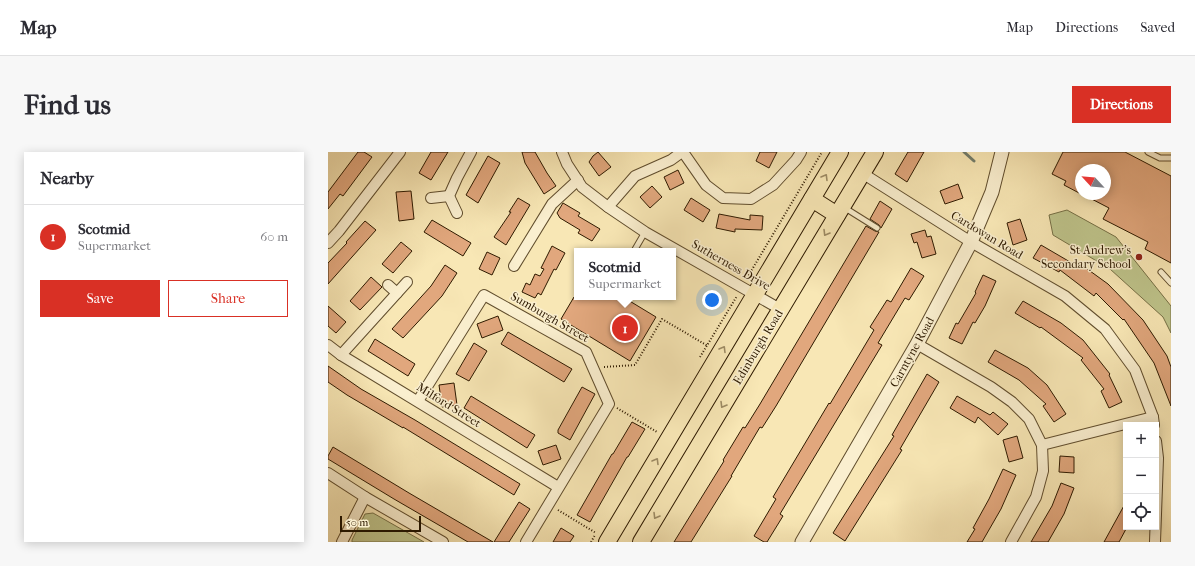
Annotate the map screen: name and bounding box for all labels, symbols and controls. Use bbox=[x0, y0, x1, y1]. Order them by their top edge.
text: Map bbox=[20, 17, 56, 39]
text: Map bbox=[1006, 19, 1033, 36]
text: Directions bbox=[1055, 19, 1118, 36]
text: Saved bbox=[1140, 19, 1175, 36]
button: Directions bbox=[1072, 86, 1171, 123]
text: Find us bbox=[24, 88, 111, 121]
north arrow bbox=[1075, 164, 1111, 200]
text: Nearby bbox=[40, 168, 94, 188]
one-way arrow bbox=[820, 174, 828, 181]
street label: Cardowan Road bbox=[948, 208, 1026, 262]
text: Scotmid bbox=[78, 220, 130, 238]
text: 1 bbox=[51, 229, 55, 244]
text: 60 m bbox=[260, 229, 288, 244]
one-way arrow bbox=[823, 229, 831, 236]
street label: Sutherness Drive bbox=[689, 237, 773, 293]
text: Supermarket bbox=[78, 238, 151, 253]
place label: St Andrew's Secondary School bbox=[1041, 243, 1132, 271]
popup bbox=[574, 248, 676, 300]
marker: St Andrew's Secondary School bbox=[1134, 252, 1144, 262]
text: Scotmid bbox=[589, 258, 641, 276]
text: Supermarket bbox=[589, 276, 661, 291]
button: Save bbox=[40, 280, 160, 317]
button: Share bbox=[168, 280, 288, 317]
street label: Sumburgh Street bbox=[508, 289, 592, 345]
your location bbox=[702, 290, 722, 310]
street label: Edinburgh Road bbox=[730, 307, 786, 387]
pin: 1 bbox=[612, 313, 638, 343]
street label: Carntyne Road bbox=[887, 314, 937, 390]
one-way arrow bbox=[718, 346, 725, 353]
street label: Milford Street bbox=[414, 380, 484, 431]
one-way arrow bbox=[720, 401, 728, 408]
map controls bbox=[1123, 422, 1159, 530]
button: + bbox=[1123, 422, 1159, 458]
one-way arrow bbox=[651, 458, 658, 465]
button: − bbox=[1123, 458, 1159, 494]
button: locate bbox=[1123, 494, 1159, 530]
one-way arrow bbox=[654, 512, 661, 519]
scale bar bbox=[340, 514, 421, 533]
text: 50 m bbox=[346, 516, 368, 529]

